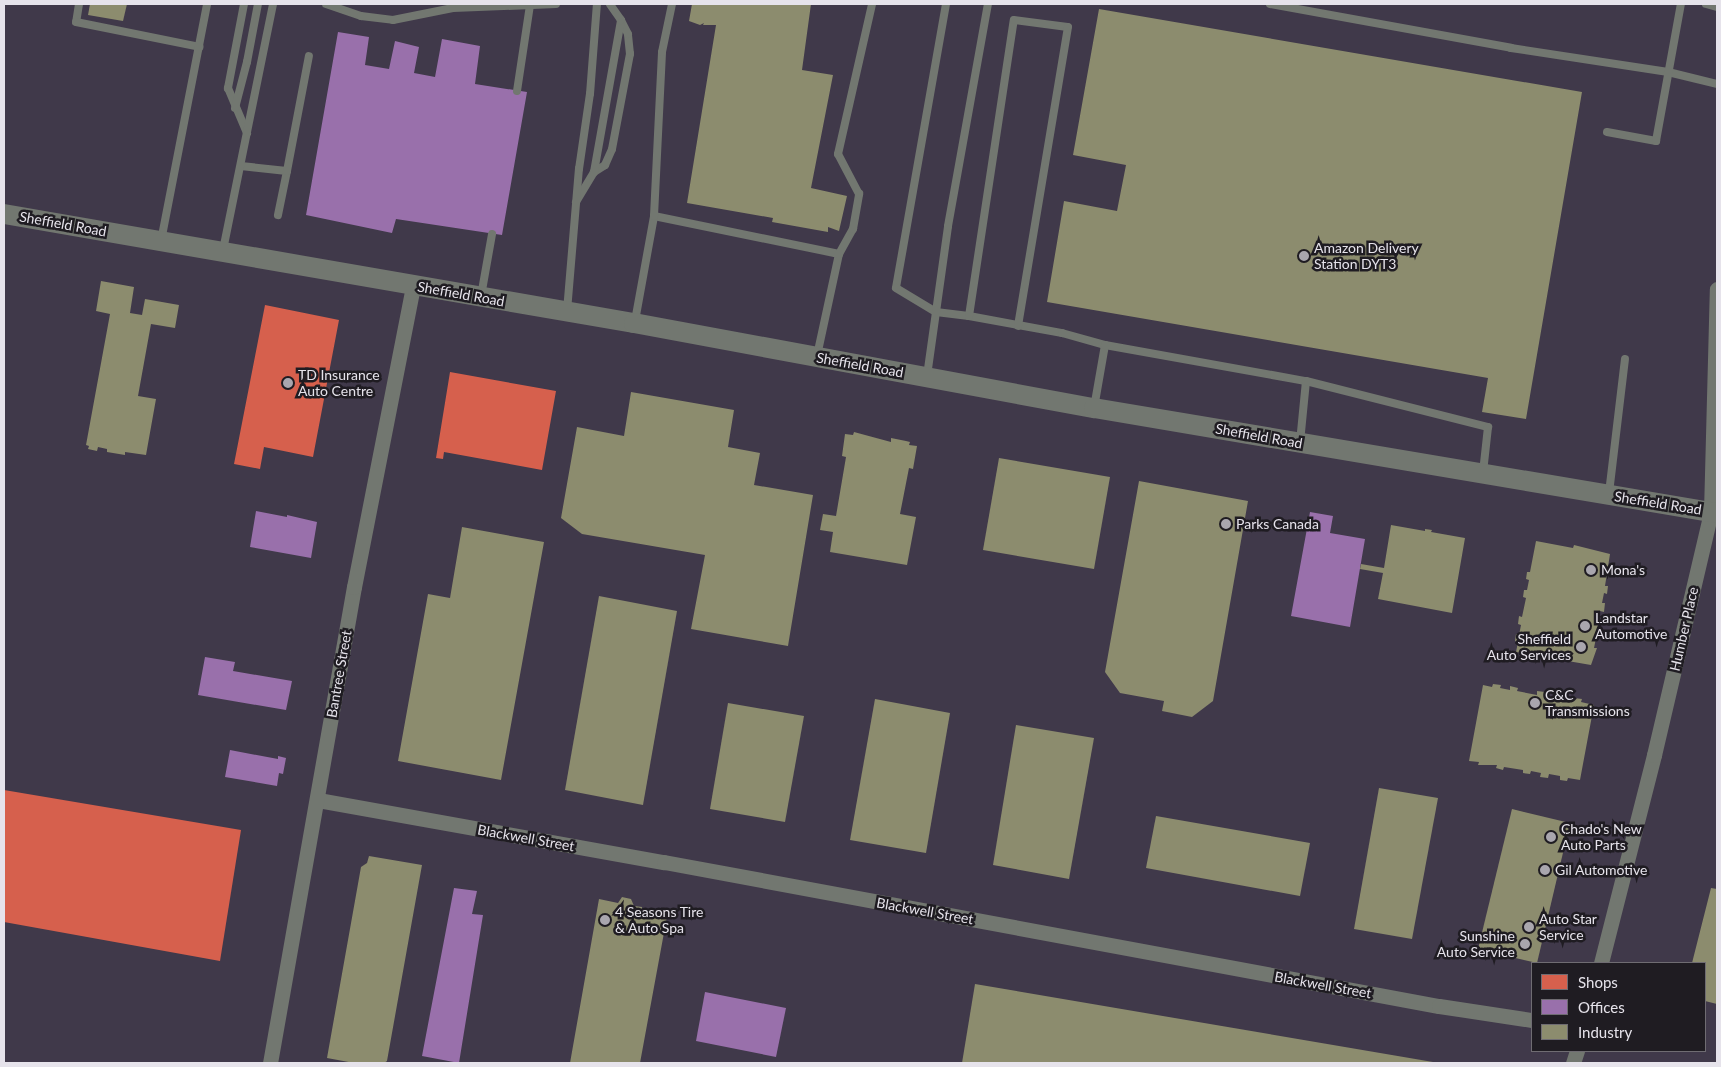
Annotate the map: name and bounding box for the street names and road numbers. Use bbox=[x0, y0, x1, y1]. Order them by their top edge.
street label: Sheffield Road bbox=[18, 208, 108, 240]
street label: Sheffield Road bbox=[416, 278, 506, 310]
street label: Sheffield Road bbox=[815, 349, 905, 381]
street label: Sheffield Road bbox=[1214, 420, 1304, 452]
street label: Sheffield Road bbox=[1613, 488, 1703, 518]
street label: Humber Place bbox=[1666, 585, 1702, 673]
street label: Bantree Street bbox=[323, 629, 355, 719]
street label: Blackwell Street bbox=[476, 821, 576, 855]
street label: Blackwell Street bbox=[875, 894, 975, 928]
street label: Blackwell Street bbox=[1273, 968, 1373, 1002]

